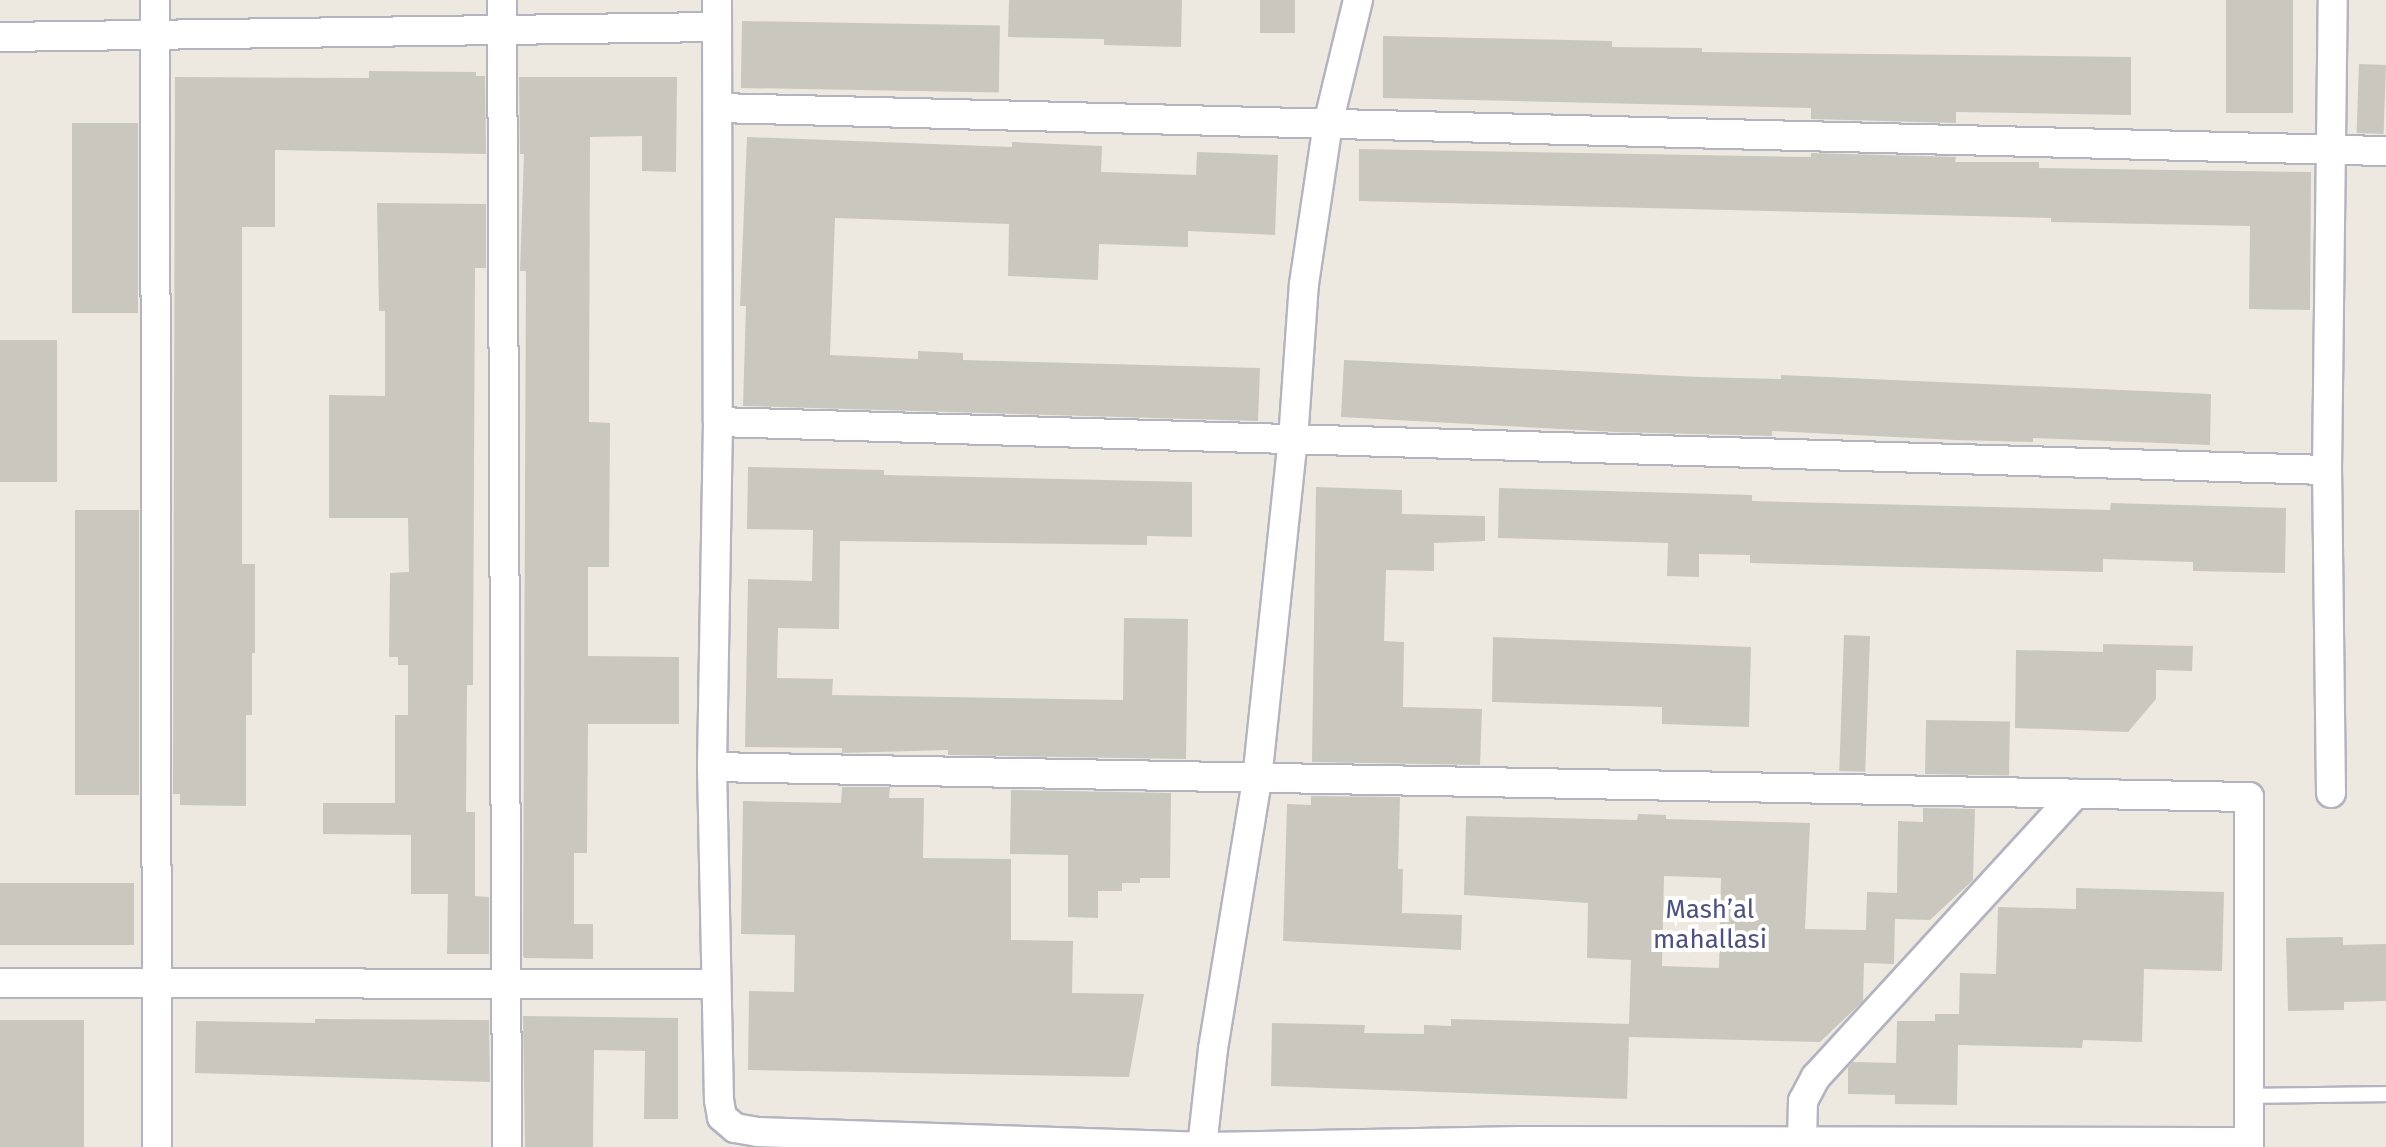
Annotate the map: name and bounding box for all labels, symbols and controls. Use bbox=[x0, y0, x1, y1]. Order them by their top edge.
district label: Mashʼal mahallasi bbox=[1644, 894, 1776, 956]

